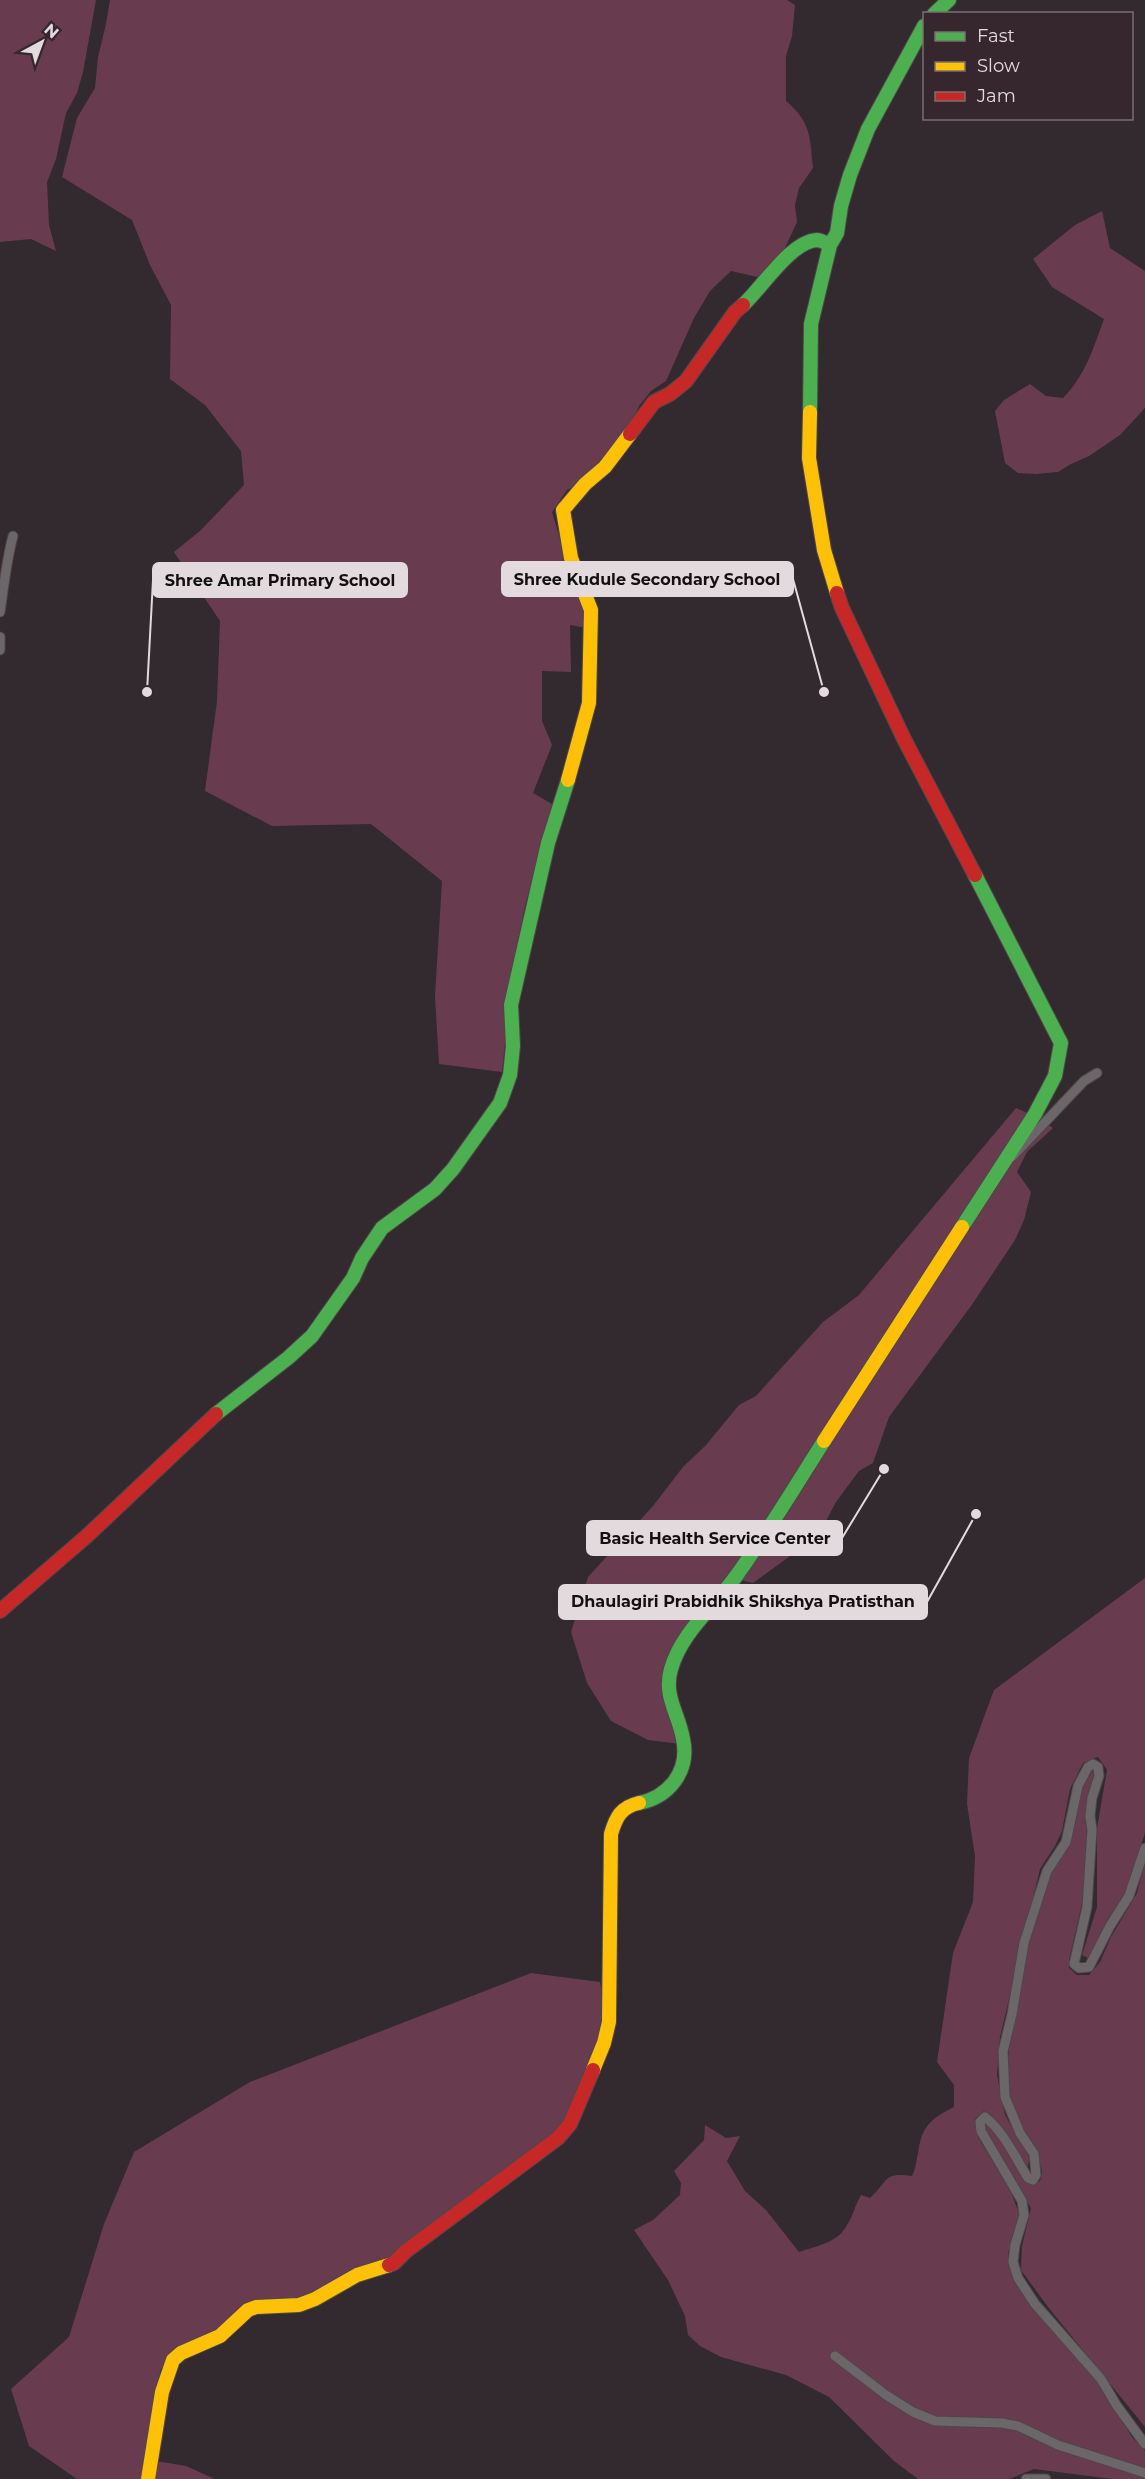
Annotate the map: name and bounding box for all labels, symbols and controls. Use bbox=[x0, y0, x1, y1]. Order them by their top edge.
north arrow bbox=[12, 12, 72, 72]
legend bbox=[923, 12, 1133, 120]
text: N bbox=[40, 20, 63, 42]
text: Fast bbox=[977, 25, 1015, 47]
text: Slow bbox=[977, 55, 1020, 77]
text: Jam bbox=[976, 85, 1016, 107]
callout: Shree Kudule Secondary School bbox=[502, 562, 793, 596]
callout: Shree Amar Primary School bbox=[153, 563, 407, 597]
text: Shree Kudule Secondary School bbox=[514, 570, 780, 589]
text: Shree Amar Primary School bbox=[165, 571, 395, 590]
callout: Basic Health Service Center bbox=[587, 1521, 842, 1555]
text: Basic Health Service Center bbox=[599, 1529, 831, 1548]
callout: Dhaulagiri Prabidhik Shikshya Pratisthan bbox=[559, 1585, 927, 1619]
text: Dhaulagiri Prabidhik Shikshya Pratisthan bbox=[571, 1592, 915, 1611]

